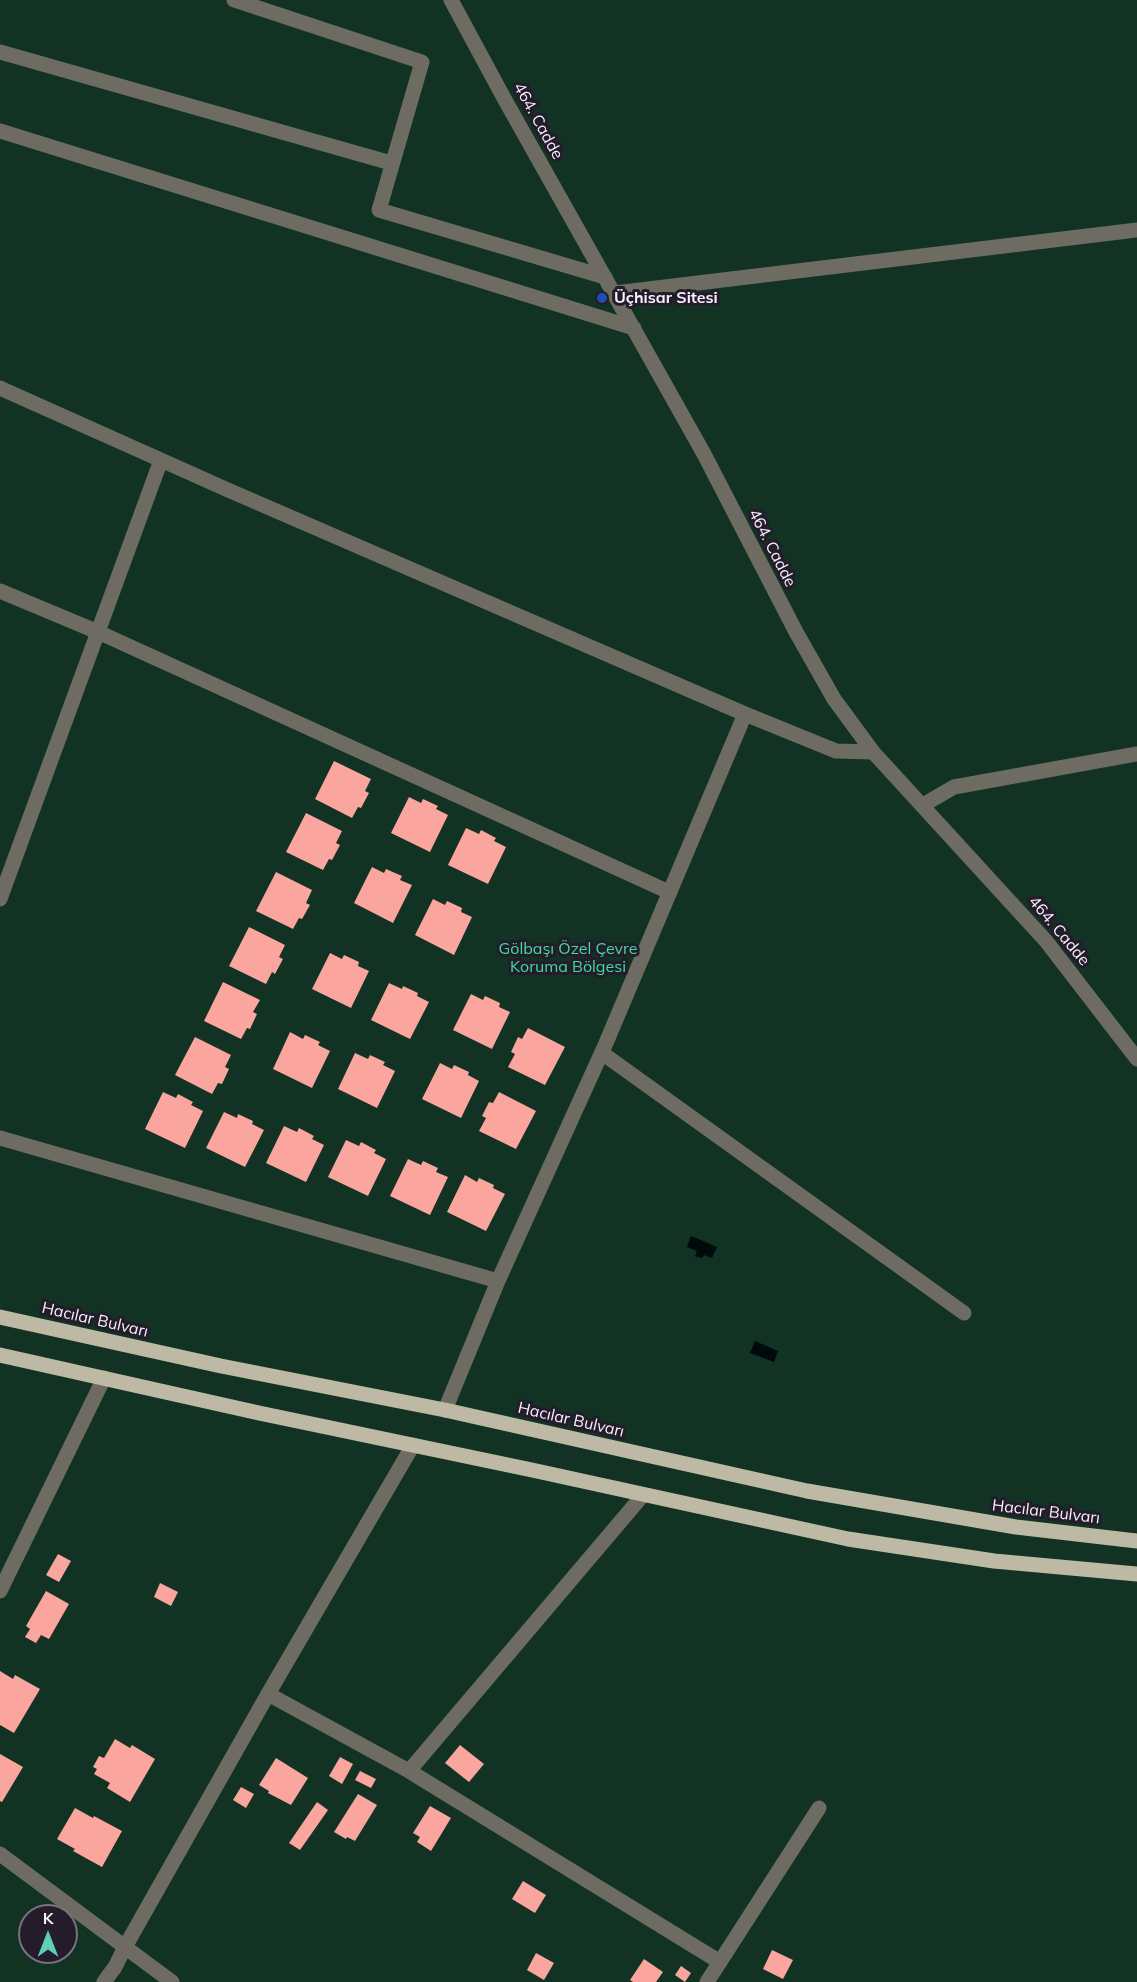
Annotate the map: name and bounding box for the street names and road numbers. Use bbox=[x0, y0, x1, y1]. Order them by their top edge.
street label: 464. Cadde bbox=[509, 79, 567, 163]
street label: 464. Cadde bbox=[744, 506, 800, 590]
street label: 464. Cadde bbox=[1024, 892, 1094, 970]
street label: Hacılar Bulvarı bbox=[40, 1298, 150, 1342]
street label: Hacılar Bulvarı bbox=[516, 1398, 626, 1442]
street label: Hacılar Bulvarı bbox=[991, 1496, 1101, 1528]

